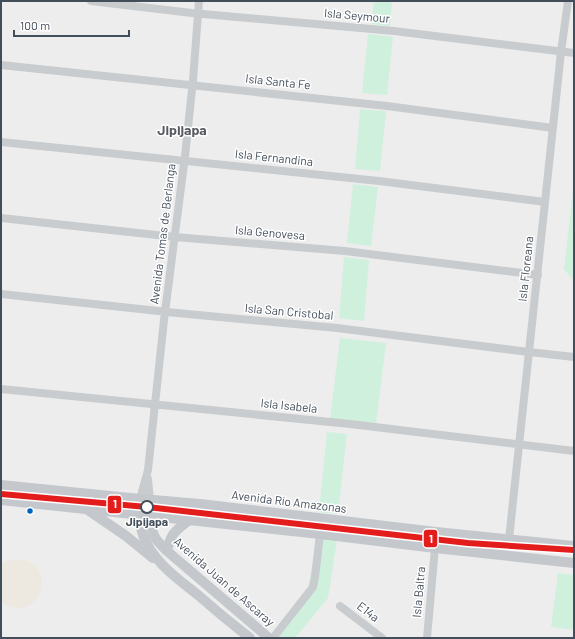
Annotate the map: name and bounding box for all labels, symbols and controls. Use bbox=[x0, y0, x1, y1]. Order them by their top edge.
street label: Isla Seymour bbox=[324, 5, 391, 25]
scale bar bbox=[14, 12, 129, 38]
text: 100 m bbox=[20, 18, 50, 32]
street label: Isla Santa Fe bbox=[245, 71, 311, 91]
district label: Jipijapa bbox=[157, 121, 207, 138]
street label: Isla Fernandina bbox=[234, 146, 314, 168]
street label: Avenida Tomas de Berlanga bbox=[146, 163, 178, 305]
street label: Isla Genovesa bbox=[234, 222, 306, 242]
street label: Isla Floreana bbox=[515, 236, 535, 302]
street label: Isla San Cristobal bbox=[244, 300, 334, 322]
street label: Isla Isabela bbox=[260, 395, 318, 415]
street label: Avenida Río Amazonas bbox=[231, 487, 348, 515]
line badge: 1 bbox=[107, 495, 122, 514]
text: 1 bbox=[113, 497, 117, 510]
marker: Jipijapa bbox=[140, 500, 154, 514]
unlabelled marker bbox=[25, 506, 35, 516]
place label: Jipijapa bbox=[126, 514, 168, 528]
line badge: 1 bbox=[423, 529, 438, 548]
text: 1 bbox=[429, 532, 433, 545]
street label: Avenida Juan de Ascaray bbox=[172, 534, 278, 629]
street label: Isla Baltra bbox=[409, 566, 427, 618]
street label: E14a bbox=[355, 598, 382, 624]

